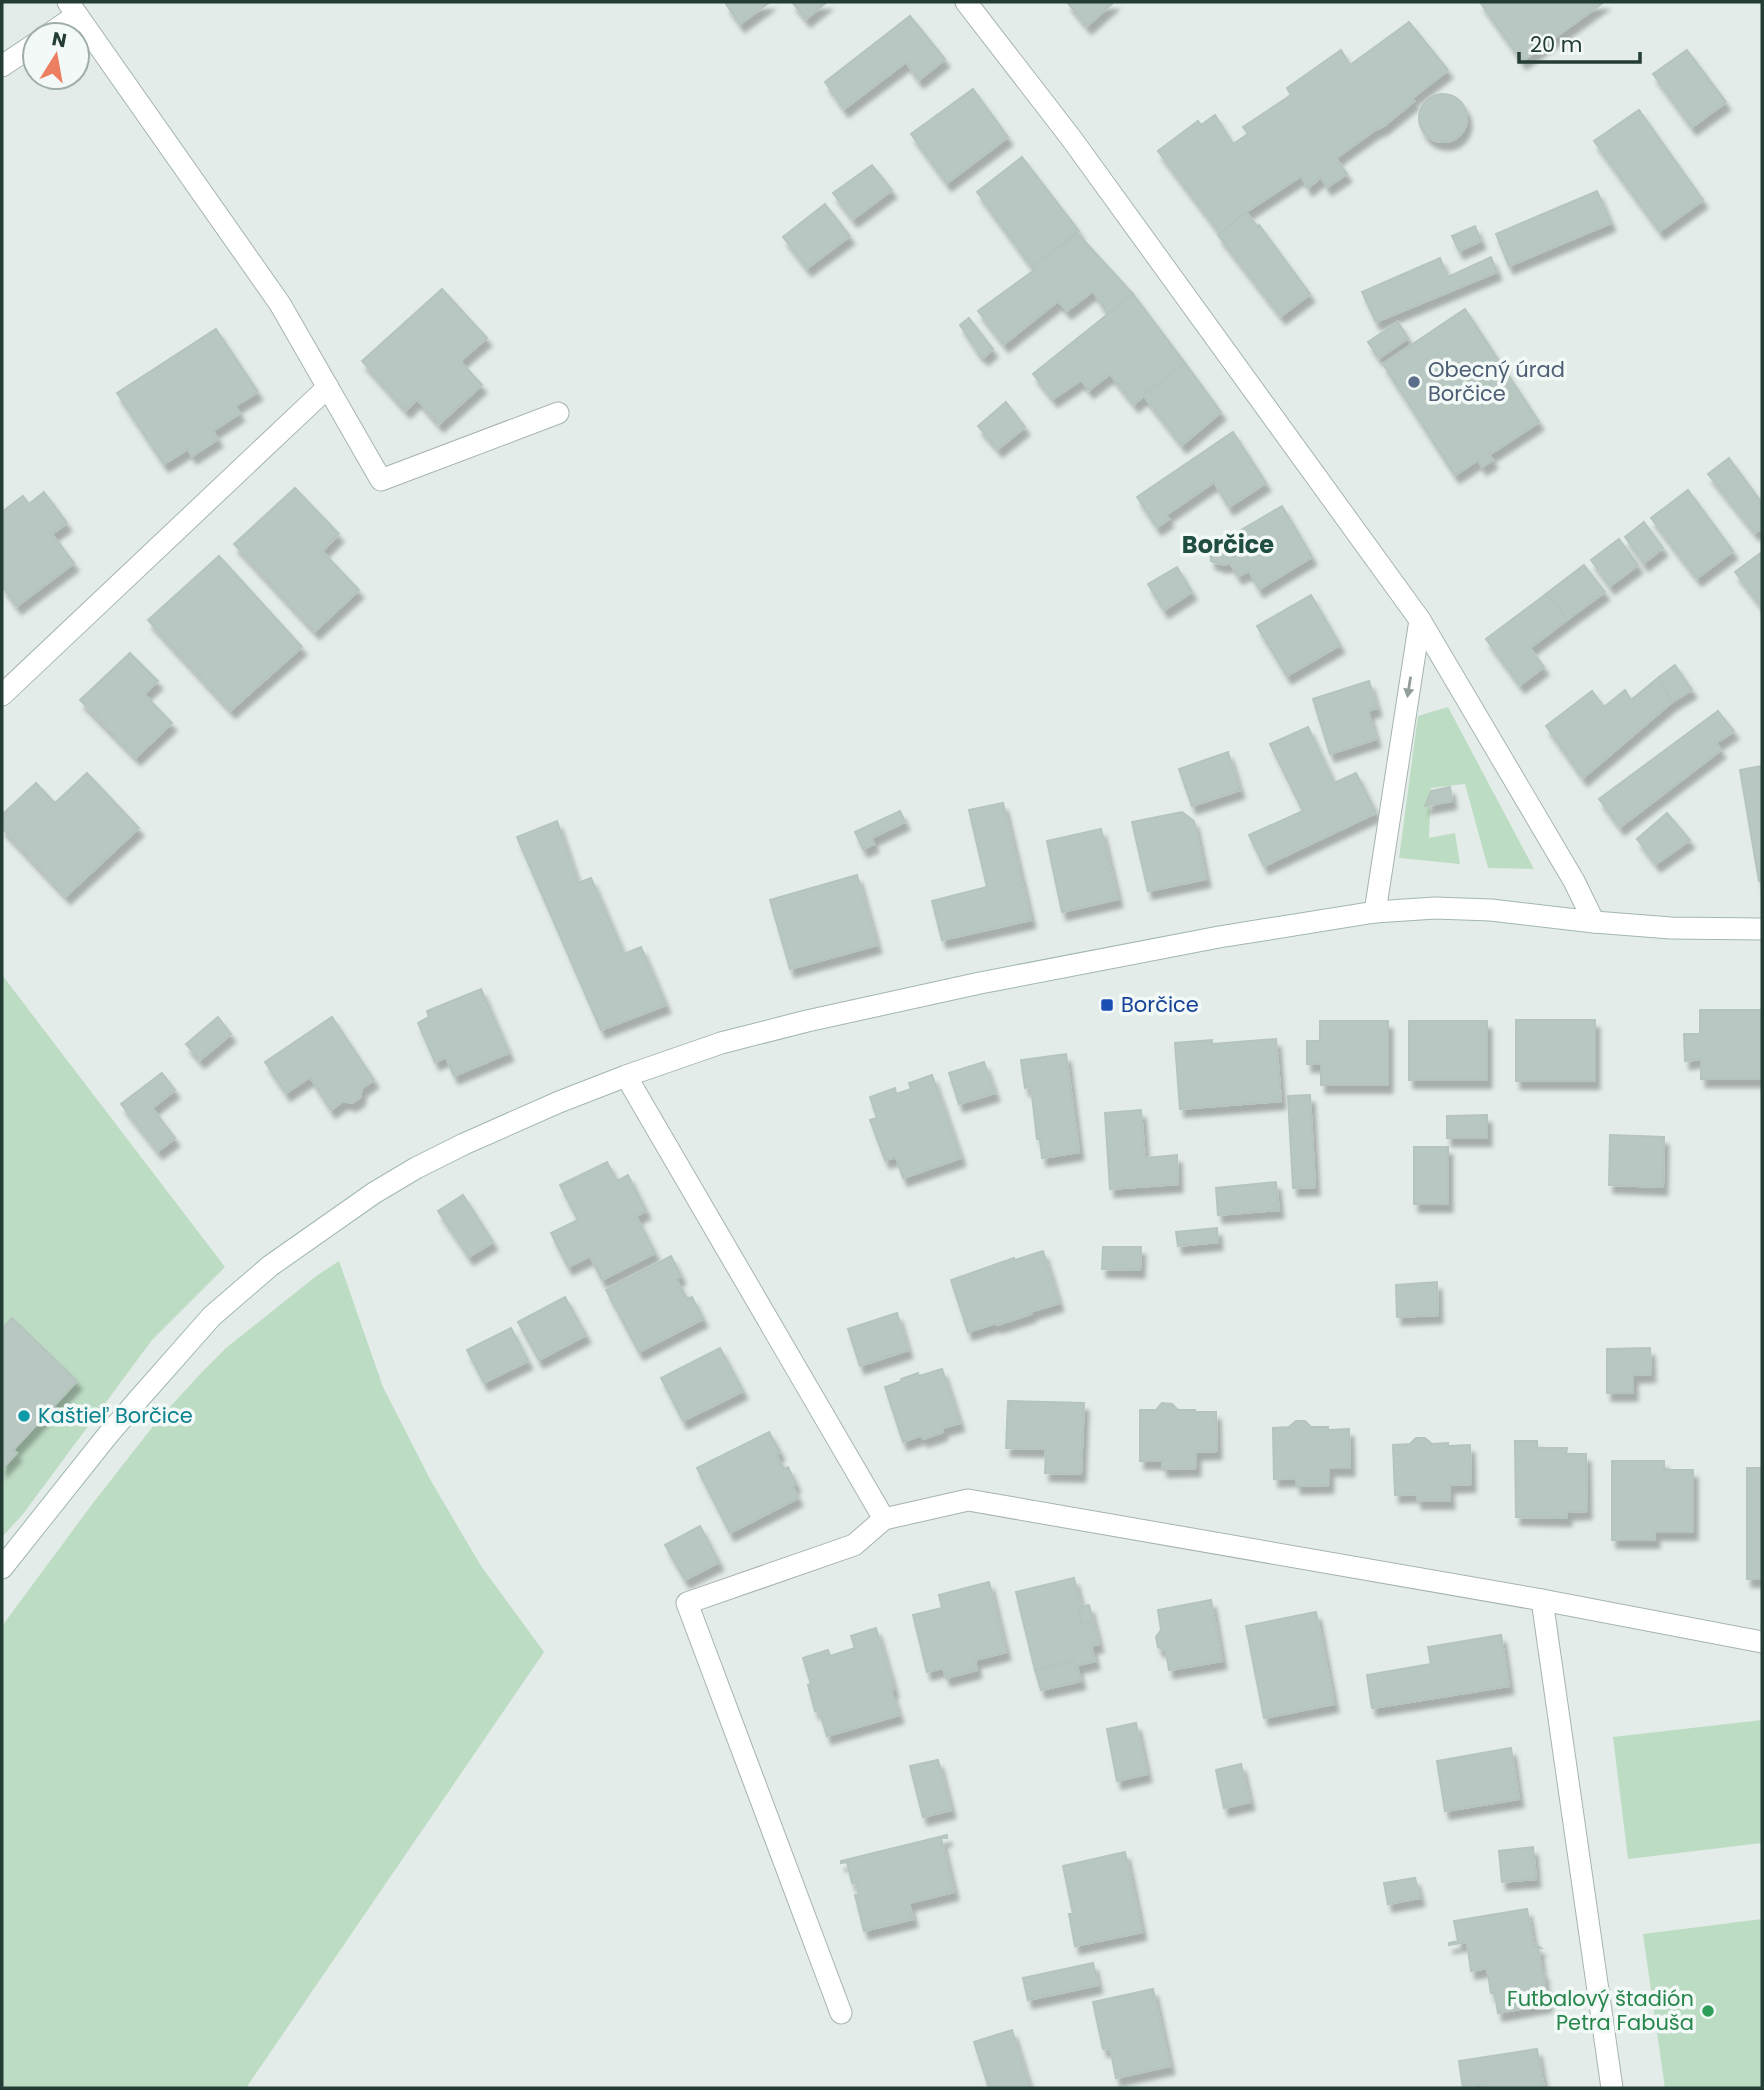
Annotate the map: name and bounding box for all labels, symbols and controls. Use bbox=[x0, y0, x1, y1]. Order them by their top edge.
north arrow bbox=[21, 21, 91, 91]
scale bar bbox=[1519, 21, 1640, 65]
text: N bbox=[50, 25, 69, 54]
text: 20 m bbox=[1530, 30, 1583, 59]
place label: Obecný úrad Borčice bbox=[1428, 355, 1565, 408]
marker: Obecný úrad Borčice bbox=[1406, 374, 1422, 390]
district label: Borčice bbox=[1182, 528, 1274, 561]
one-way arrow bbox=[1403, 676, 1414, 698]
place label: Borčice bbox=[1121, 990, 1199, 1019]
marker: Borčice bbox=[1099, 997, 1115, 1013]
place label: Kaštieľ Borčice bbox=[38, 1401, 193, 1430]
marker: Kaštieľ Borčice bbox=[16, 1408, 32, 1424]
place label: Futbalový štadión Petra Fabuša bbox=[1507, 1984, 1694, 2037]
marker: Futbalový štadión Petra Fabuša bbox=[1700, 2003, 1716, 2019]

